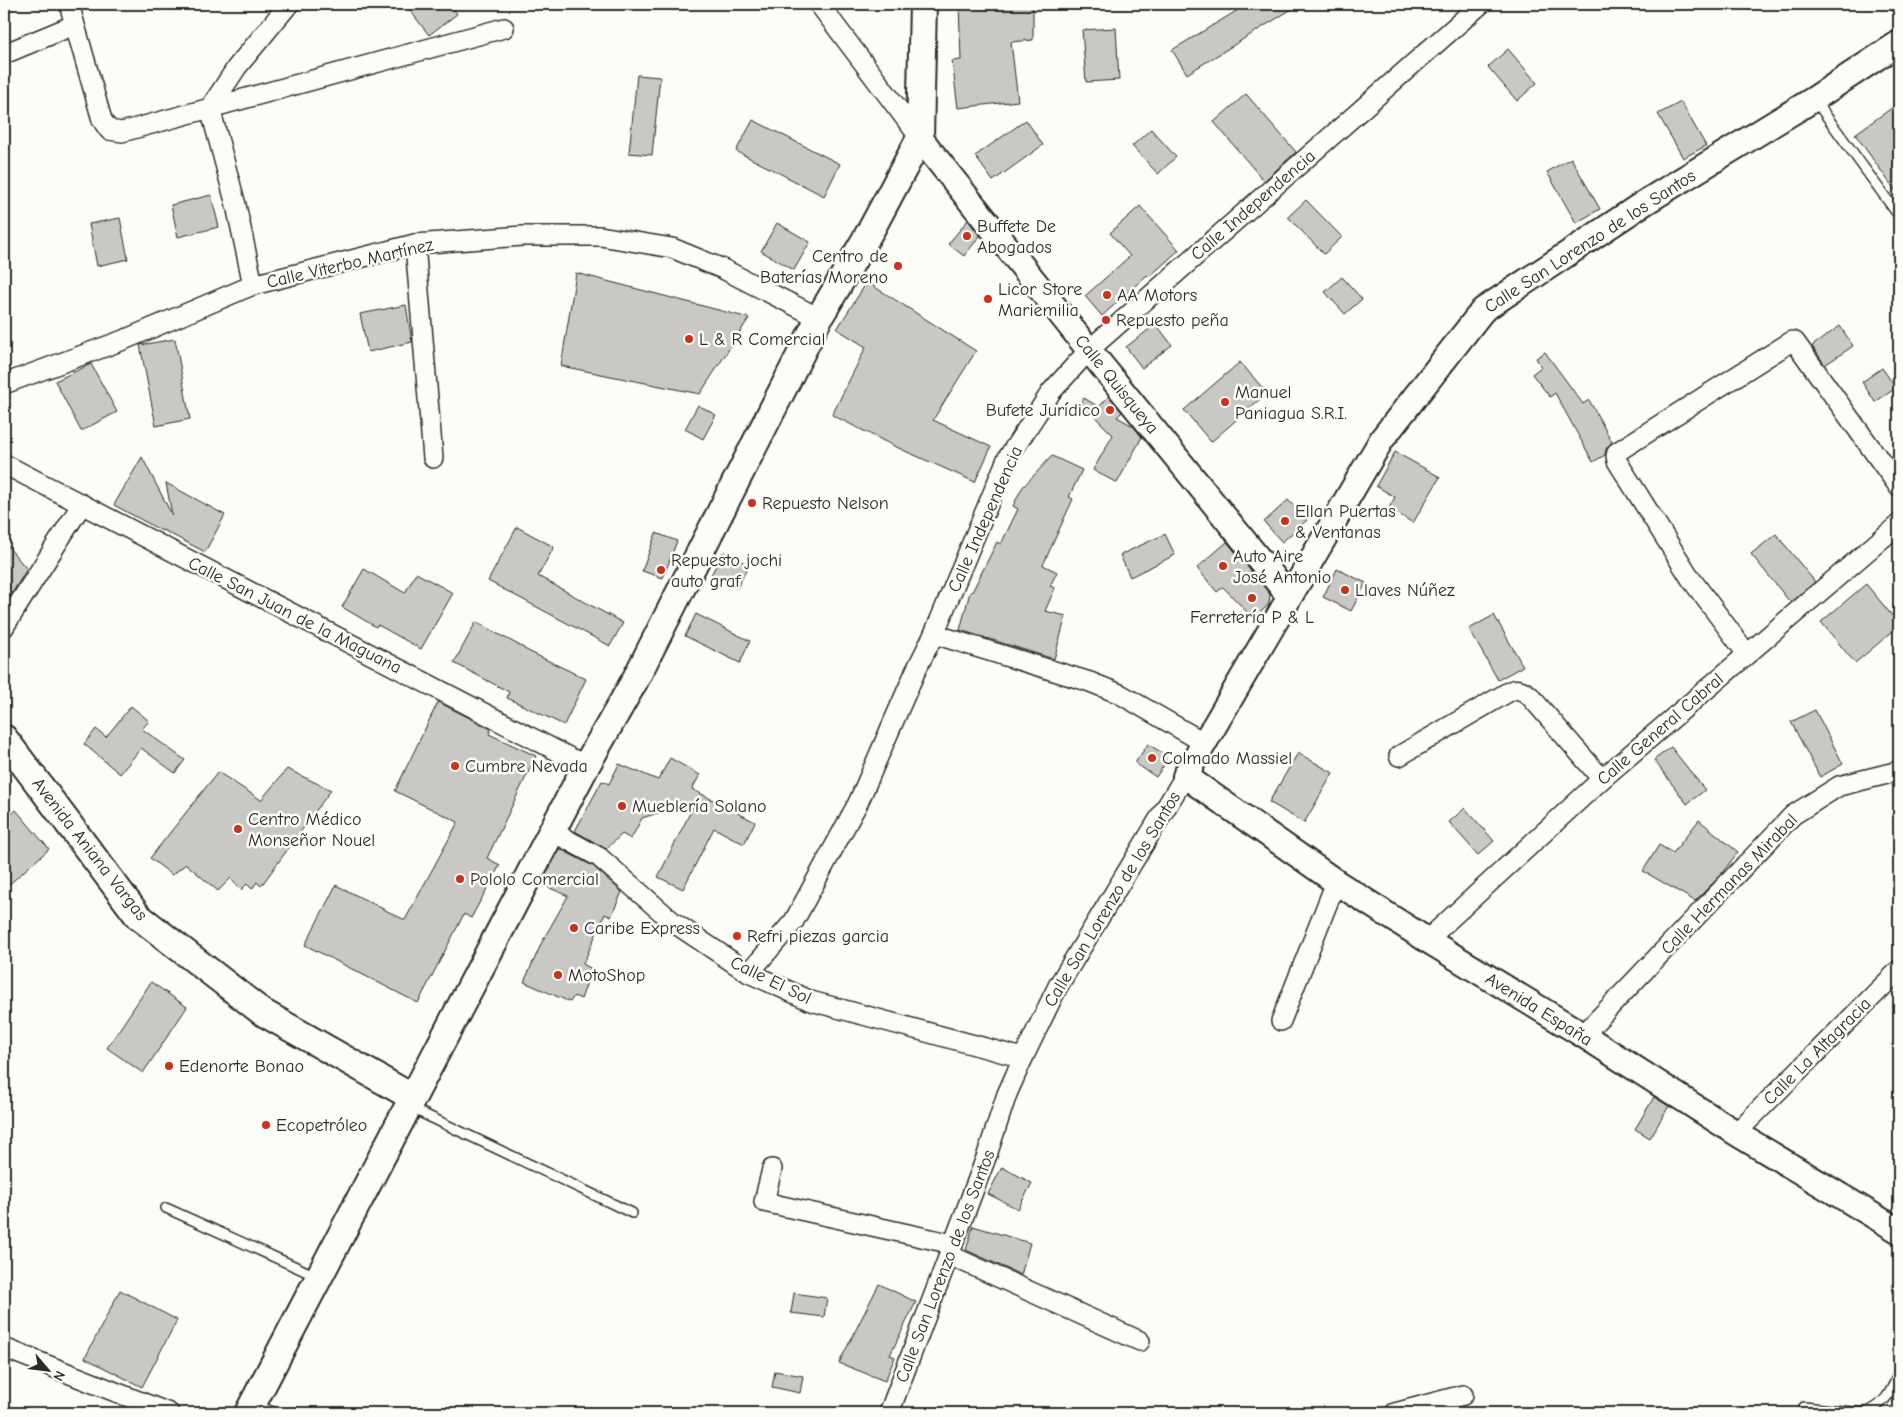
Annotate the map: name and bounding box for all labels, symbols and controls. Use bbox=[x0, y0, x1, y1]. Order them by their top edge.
street label: Calle Independencia bbox=[1187, 146, 1320, 265]
street label: Calle San Lorenzo de los Santos bbox=[1481, 165, 1700, 318]
place label: Buffete De Abogados bbox=[977, 216, 1056, 258]
marker: Buffete De Abogados bbox=[961, 230, 973, 242]
street label: Calle Viterbo Martínez bbox=[265, 234, 436, 293]
place label: Centro de Baterías Moreno bbox=[760, 246, 888, 288]
marker: Centro de Baterías Moreno bbox=[892, 260, 904, 272]
place label: Licor Store Mariemilia bbox=[998, 279, 1082, 321]
place label: AA Motors bbox=[1117, 285, 1197, 306]
marker: AA Motors bbox=[1101, 289, 1113, 301]
marker: Licor Store Mariemilia bbox=[982, 293, 994, 305]
place label: Repuesto peña bbox=[1116, 310, 1229, 331]
marker: Repuesto peña bbox=[1100, 314, 1112, 326]
place label: L & R Comercial bbox=[699, 329, 825, 350]
street label: Calle Quisqueya bbox=[1070, 331, 1163, 438]
marker: L & R Comercial bbox=[683, 333, 695, 345]
place label: Manuel Paniagua S.R.I. bbox=[1235, 382, 1347, 424]
marker: Manuel Paniagua S.R.I. bbox=[1219, 396, 1231, 408]
place label: Bufete Jurídico bbox=[986, 400, 1100, 421]
marker: Bufete Jurídico bbox=[1104, 404, 1116, 416]
street label: Calle Independencia bbox=[944, 443, 1027, 596]
place label: Repuesto Nelson bbox=[762, 493, 889, 514]
marker: Repuesto Nelson bbox=[746, 497, 758, 509]
place label: Ellan Puertas & Ventanas bbox=[1295, 501, 1396, 543]
marker: Ellan Puertas & Ventanas bbox=[1279, 515, 1291, 527]
place label: Auto Aire José Antonio bbox=[1233, 546, 1331, 588]
place label: Repuesto jochi auto graf bbox=[671, 550, 782, 592]
street label: Calle San Juan de la Maguana bbox=[185, 552, 405, 679]
marker: Auto Aire José Antonio bbox=[1217, 560, 1229, 572]
marker: Repuesto jochi auto graf bbox=[655, 564, 667, 576]
place label: Llaves Núñez bbox=[1355, 580, 1455, 601]
marker: Llaves Núñez bbox=[1339, 584, 1351, 596]
marker: Ferretería P & L bbox=[1246, 592, 1258, 604]
place label: Ferretería P & L bbox=[1190, 607, 1314, 628]
street label: Calle General Cabral bbox=[1593, 669, 1728, 790]
place label: Colmado Massiel bbox=[1162, 748, 1292, 769]
marker: Colmado Massiel bbox=[1146, 752, 1158, 764]
place label: Cumbre Nevada bbox=[465, 756, 588, 777]
marker: Cumbre Nevada bbox=[449, 760, 461, 772]
street label: Avenida Aniana Vargas bbox=[27, 774, 152, 925]
street label: Calle San Lorenzo de los Santos bbox=[1040, 788, 1185, 1011]
place label: Mueblería Solano bbox=[632, 796, 767, 817]
marker: Mueblería Solano bbox=[616, 800, 628, 812]
place label: Centro Médico Monseñor Nouel bbox=[248, 809, 375, 851]
street label: Calle Hermanas Mirabal bbox=[1657, 810, 1802, 959]
marker: Centro Médico Monseñor Nouel bbox=[232, 823, 244, 835]
place label: Pololo Comercial bbox=[470, 869, 599, 890]
marker: Pololo Comercial bbox=[454, 873, 466, 885]
place label: Caribe Express bbox=[584, 918, 700, 939]
marker: Caribe Express bbox=[568, 922, 580, 934]
place label: Refri piezas garcia bbox=[747, 926, 889, 947]
marker: Refri piezas garcia bbox=[731, 930, 743, 942]
street label: Calle El Sol bbox=[727, 952, 815, 1009]
place label: MotoShop bbox=[568, 965, 645, 986]
street label: Avenida España bbox=[1481, 968, 1596, 1051]
marker: MotoShop bbox=[552, 969, 564, 981]
street label: Calle La Altagracia bbox=[1759, 993, 1875, 1109]
place label: Edenorte Bonao bbox=[179, 1056, 304, 1077]
marker: Edenorte Bonao bbox=[163, 1060, 175, 1072]
place label: Ecopetróleo bbox=[276, 1115, 367, 1136]
marker: Ecopetróleo bbox=[260, 1119, 272, 1131]
street label: Calle San Lorenzo de los Santos bbox=[891, 1147, 1000, 1385]
north arrow bbox=[22, 1344, 72, 1394]
text: N bbox=[49, 1368, 69, 1384]

